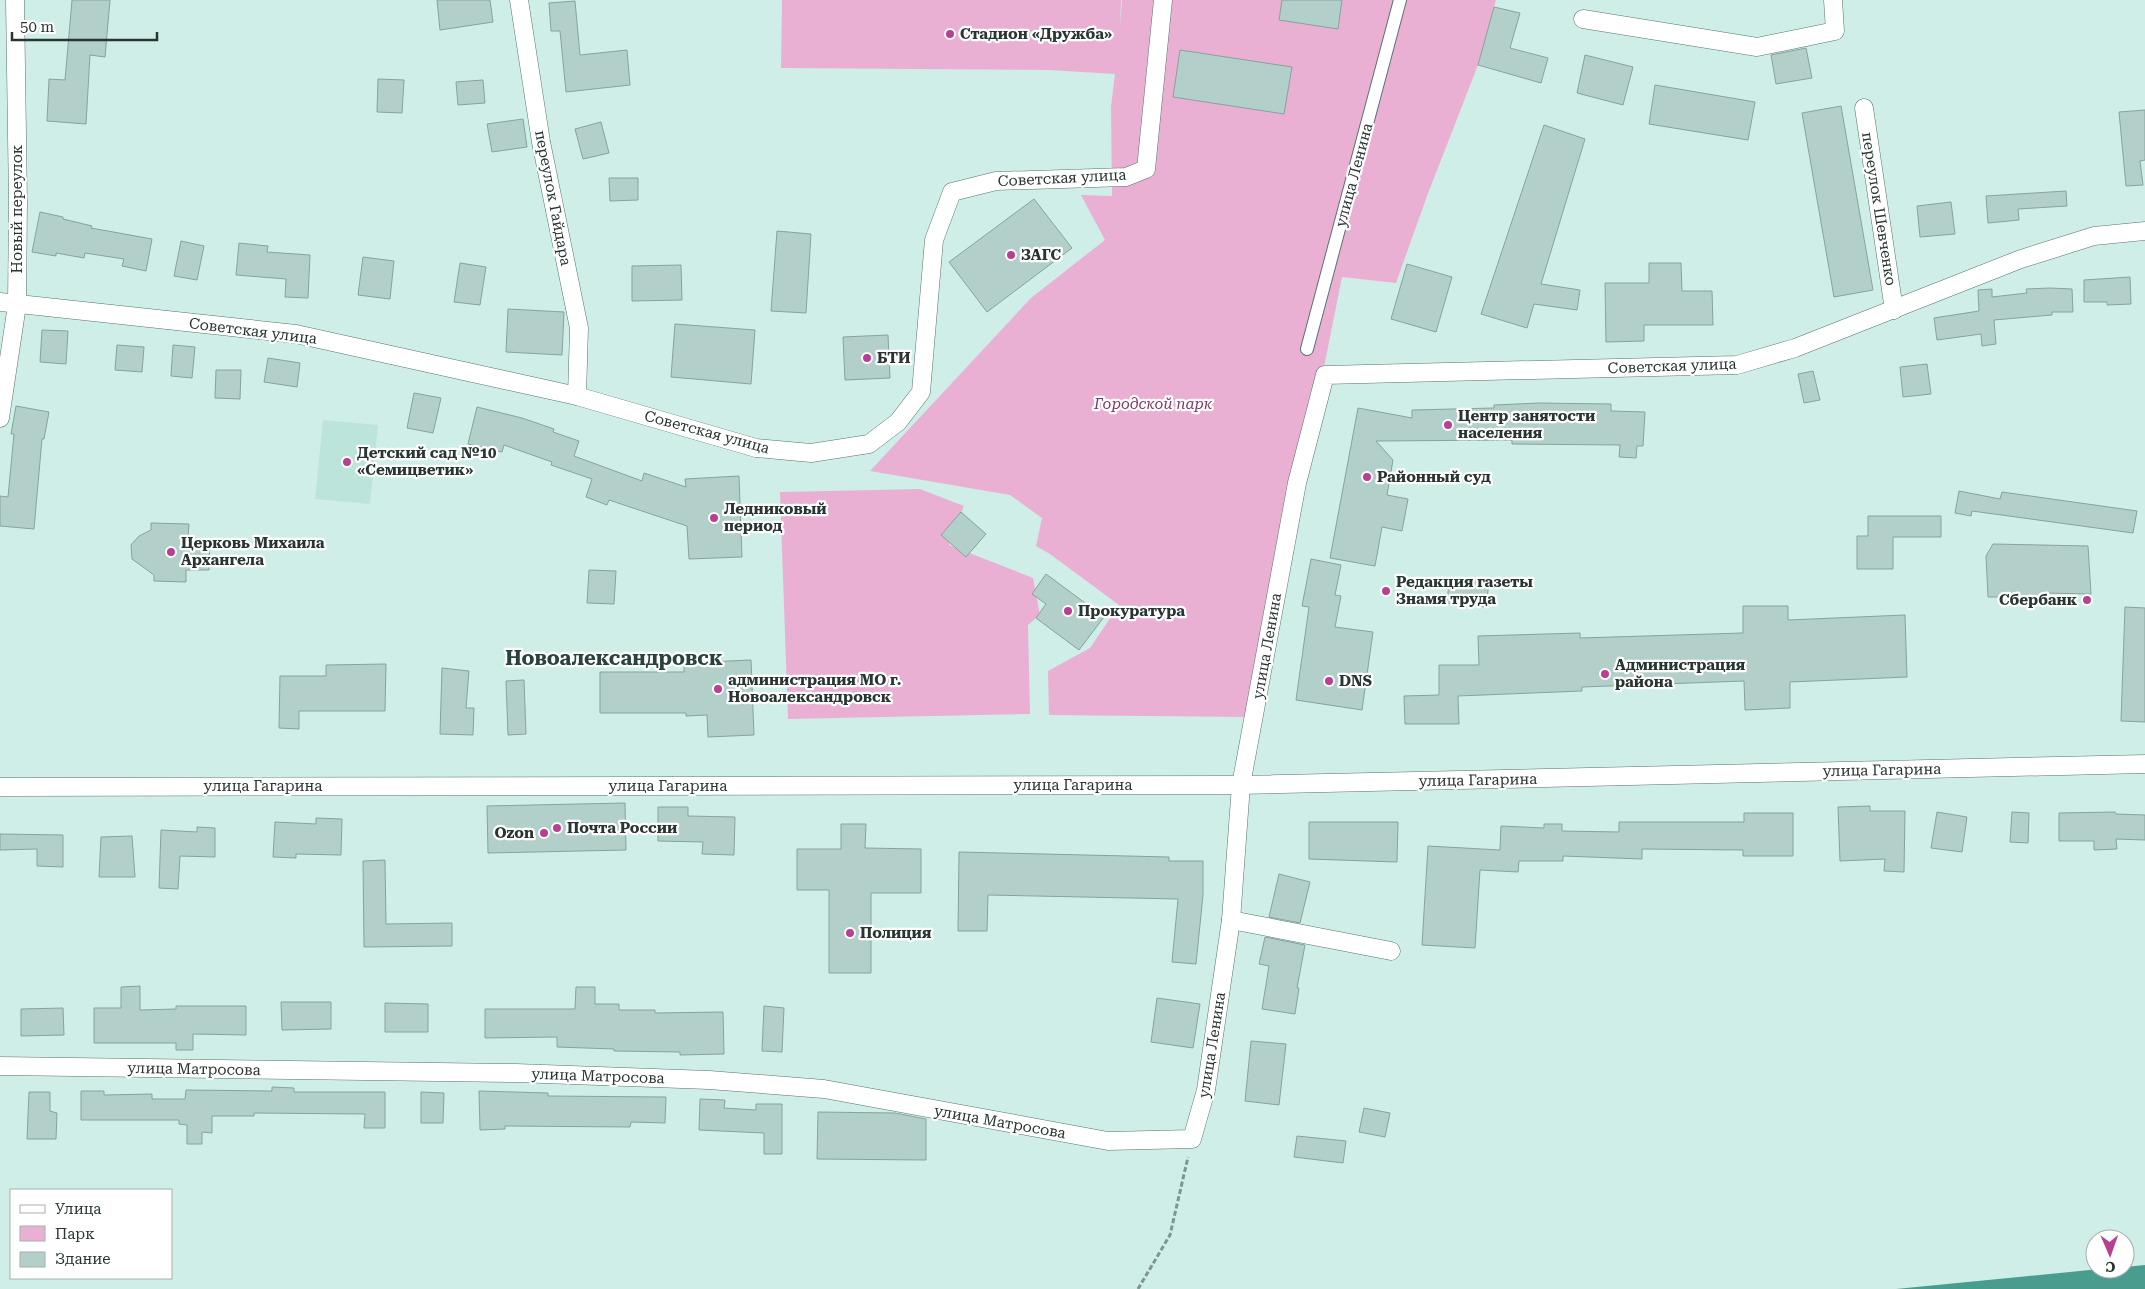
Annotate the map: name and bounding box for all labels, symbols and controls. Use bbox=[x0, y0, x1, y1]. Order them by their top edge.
scale bar bbox=[12, 10, 158, 42]
text: 50 m bbox=[20, 18, 55, 36]
place label: Стадион «Дружба» bbox=[960, 25, 1112, 43]
marker: Стадион «Дружба» bbox=[944, 28, 956, 40]
street label: улица Ленина bbox=[1331, 121, 1377, 229]
street label: переулок Гайдара bbox=[531, 129, 575, 267]
street label: переулок Шевченко bbox=[1858, 131, 1900, 287]
street label: Новый переулок bbox=[8, 144, 26, 273]
street label: Советская улица bbox=[997, 166, 1127, 190]
place label: ЗАГС bbox=[1021, 246, 1062, 264]
marker: ЗАГС bbox=[1005, 249, 1017, 261]
street label: Советская улица bbox=[188, 314, 318, 348]
place label: БТИ bbox=[877, 349, 911, 367]
marker: БТИ bbox=[861, 352, 873, 364]
street label: Советская улица bbox=[1607, 355, 1737, 377]
park label: Городской парк bbox=[1093, 395, 1213, 413]
street label: Советская улица bbox=[642, 407, 772, 457]
place label: Центр занятости населения bbox=[1458, 407, 1595, 442]
marker: Центр занятости населения bbox=[1442, 419, 1454, 431]
place label: Детский сад №10 «Семицветик» bbox=[357, 444, 497, 479]
marker: Детский сад №10 «Семицветик» bbox=[341, 456, 353, 468]
place label: Районный суд bbox=[1377, 468, 1491, 486]
marker: Районный суд bbox=[1361, 471, 1373, 483]
place label: Ледниковый период bbox=[724, 500, 827, 535]
marker: Ледниковый период bbox=[708, 512, 720, 524]
place label: Церковь Михаила Архангела bbox=[181, 534, 325, 569]
marker: Церковь Михаила Архангела bbox=[165, 546, 177, 558]
place label: Редакция газеты Знамя труда bbox=[1396, 573, 1533, 608]
marker: Редакция газеты Знамя труда bbox=[1380, 585, 1392, 597]
place label: Сбербанк bbox=[1999, 591, 2078, 609]
street label: улица Ленина bbox=[1249, 592, 1285, 700]
marker: Сбербанк bbox=[2081, 594, 2093, 606]
place label: Прокуратура bbox=[1078, 602, 1185, 620]
marker: Прокуратура bbox=[1062, 605, 1074, 617]
district label: Новоалександровск bbox=[505, 646, 723, 670]
place label: Администрация района bbox=[1615, 656, 1746, 691]
marker: Администрация района bbox=[1599, 668, 1611, 680]
place label: администрация МО г. Новоалександровск bbox=[728, 671, 902, 706]
place label: DNS bbox=[1339, 672, 1373, 690]
marker: DNS bbox=[1323, 675, 1335, 687]
marker: администрация МО г. Новоалександровск bbox=[712, 683, 724, 695]
street label: улица Гагарина bbox=[1822, 760, 1942, 780]
street label: улица Гагарина bbox=[1418, 770, 1538, 790]
street label: улица Гагарина bbox=[1014, 776, 1132, 794]
street label: улица Гагарина bbox=[204, 777, 322, 795]
street label: улица Гагарина bbox=[609, 777, 727, 795]
place label: Почта России bbox=[567, 819, 677, 837]
marker: Почта России bbox=[551, 822, 563, 834]
place label: Ozon bbox=[494, 824, 534, 842]
marker: Ozon bbox=[538, 827, 550, 839]
place label: Полиция bbox=[860, 924, 932, 942]
marker: Полиция bbox=[844, 927, 856, 939]
street label: улица Ленина bbox=[1195, 991, 1229, 1099]
street label: улица Матросова bbox=[127, 1059, 261, 1079]
street label: улица Матросова bbox=[531, 1065, 665, 1087]
street label: улица Матросова bbox=[933, 1102, 1067, 1142]
legend bbox=[10, 1189, 172, 1279]
text: Улица bbox=[55, 1200, 101, 1218]
text: Парк bbox=[55, 1225, 95, 1243]
north arrow bbox=[2085, 1229, 2135, 1279]
text: Здание bbox=[55, 1250, 111, 1268]
text: С bbox=[2105, 1259, 2116, 1275]

